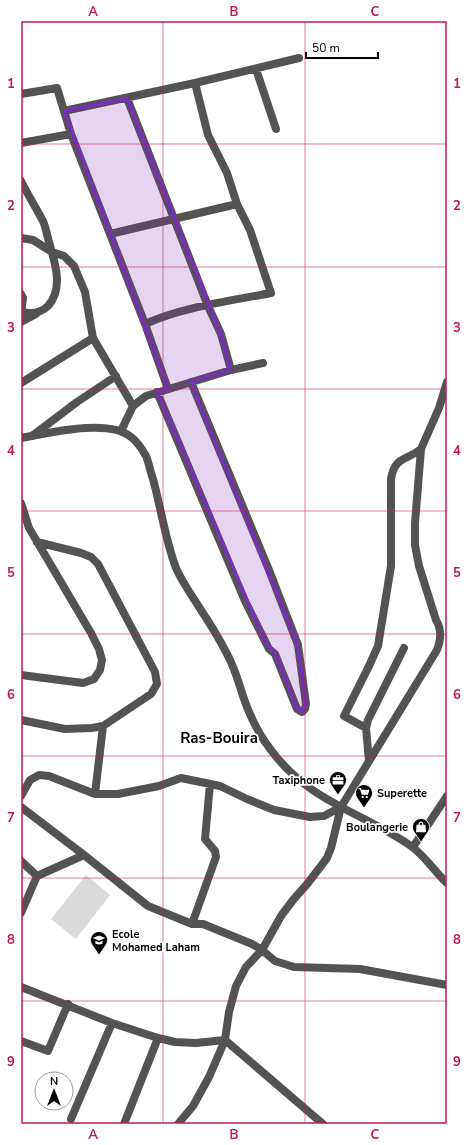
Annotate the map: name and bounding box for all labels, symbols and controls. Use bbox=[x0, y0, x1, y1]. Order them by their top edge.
text: A bbox=[88, 3, 98, 21]
text: B bbox=[230, 3, 239, 21]
text: C bbox=[371, 3, 380, 21]
scale bar bbox=[306, 34, 378, 60]
text: 50 m bbox=[312, 40, 340, 56]
text: 1 bbox=[7, 75, 15, 93]
text: 1 bbox=[453, 75, 461, 93]
text: 2 bbox=[7, 197, 15, 215]
text: 2 bbox=[453, 197, 461, 215]
text: 3 bbox=[7, 319, 15, 337]
text: 3 bbox=[453, 319, 461, 337]
text: 4 bbox=[7, 442, 15, 460]
text: 4 bbox=[453, 442, 461, 460]
text: 5 bbox=[7, 564, 15, 582]
text: 5 bbox=[453, 564, 461, 582]
text: 6 bbox=[7, 686, 15, 704]
text: 6 bbox=[453, 686, 461, 704]
district label: Ras-Bouira bbox=[180, 728, 258, 748]
office icon: Taxiphone bbox=[328, 770, 348, 795]
place label: Taxiphone bbox=[272, 773, 325, 788]
supermarket icon: Superette bbox=[354, 783, 374, 808]
place label: Superette bbox=[377, 786, 427, 801]
text: 7 bbox=[7, 809, 15, 827]
text: 7 bbox=[453, 809, 461, 827]
shop icon: Boulangerie bbox=[411, 817, 431, 842]
place label: Boulangerie bbox=[346, 820, 408, 835]
place label: Ecole Mohamed Laham bbox=[112, 927, 200, 955]
school or university icon: Ecole Mohamed Laham bbox=[89, 930, 109, 955]
text: 8 bbox=[7, 931, 15, 949]
text: 8 bbox=[453, 931, 461, 949]
text: 9 bbox=[7, 1053, 15, 1071]
text: 9 bbox=[453, 1053, 461, 1071]
north arrow bbox=[34, 1071, 74, 1111]
text: N bbox=[50, 1074, 58, 1089]
text: A bbox=[88, 1126, 98, 1144]
text: B bbox=[230, 1126, 239, 1144]
text: C bbox=[371, 1126, 380, 1144]

